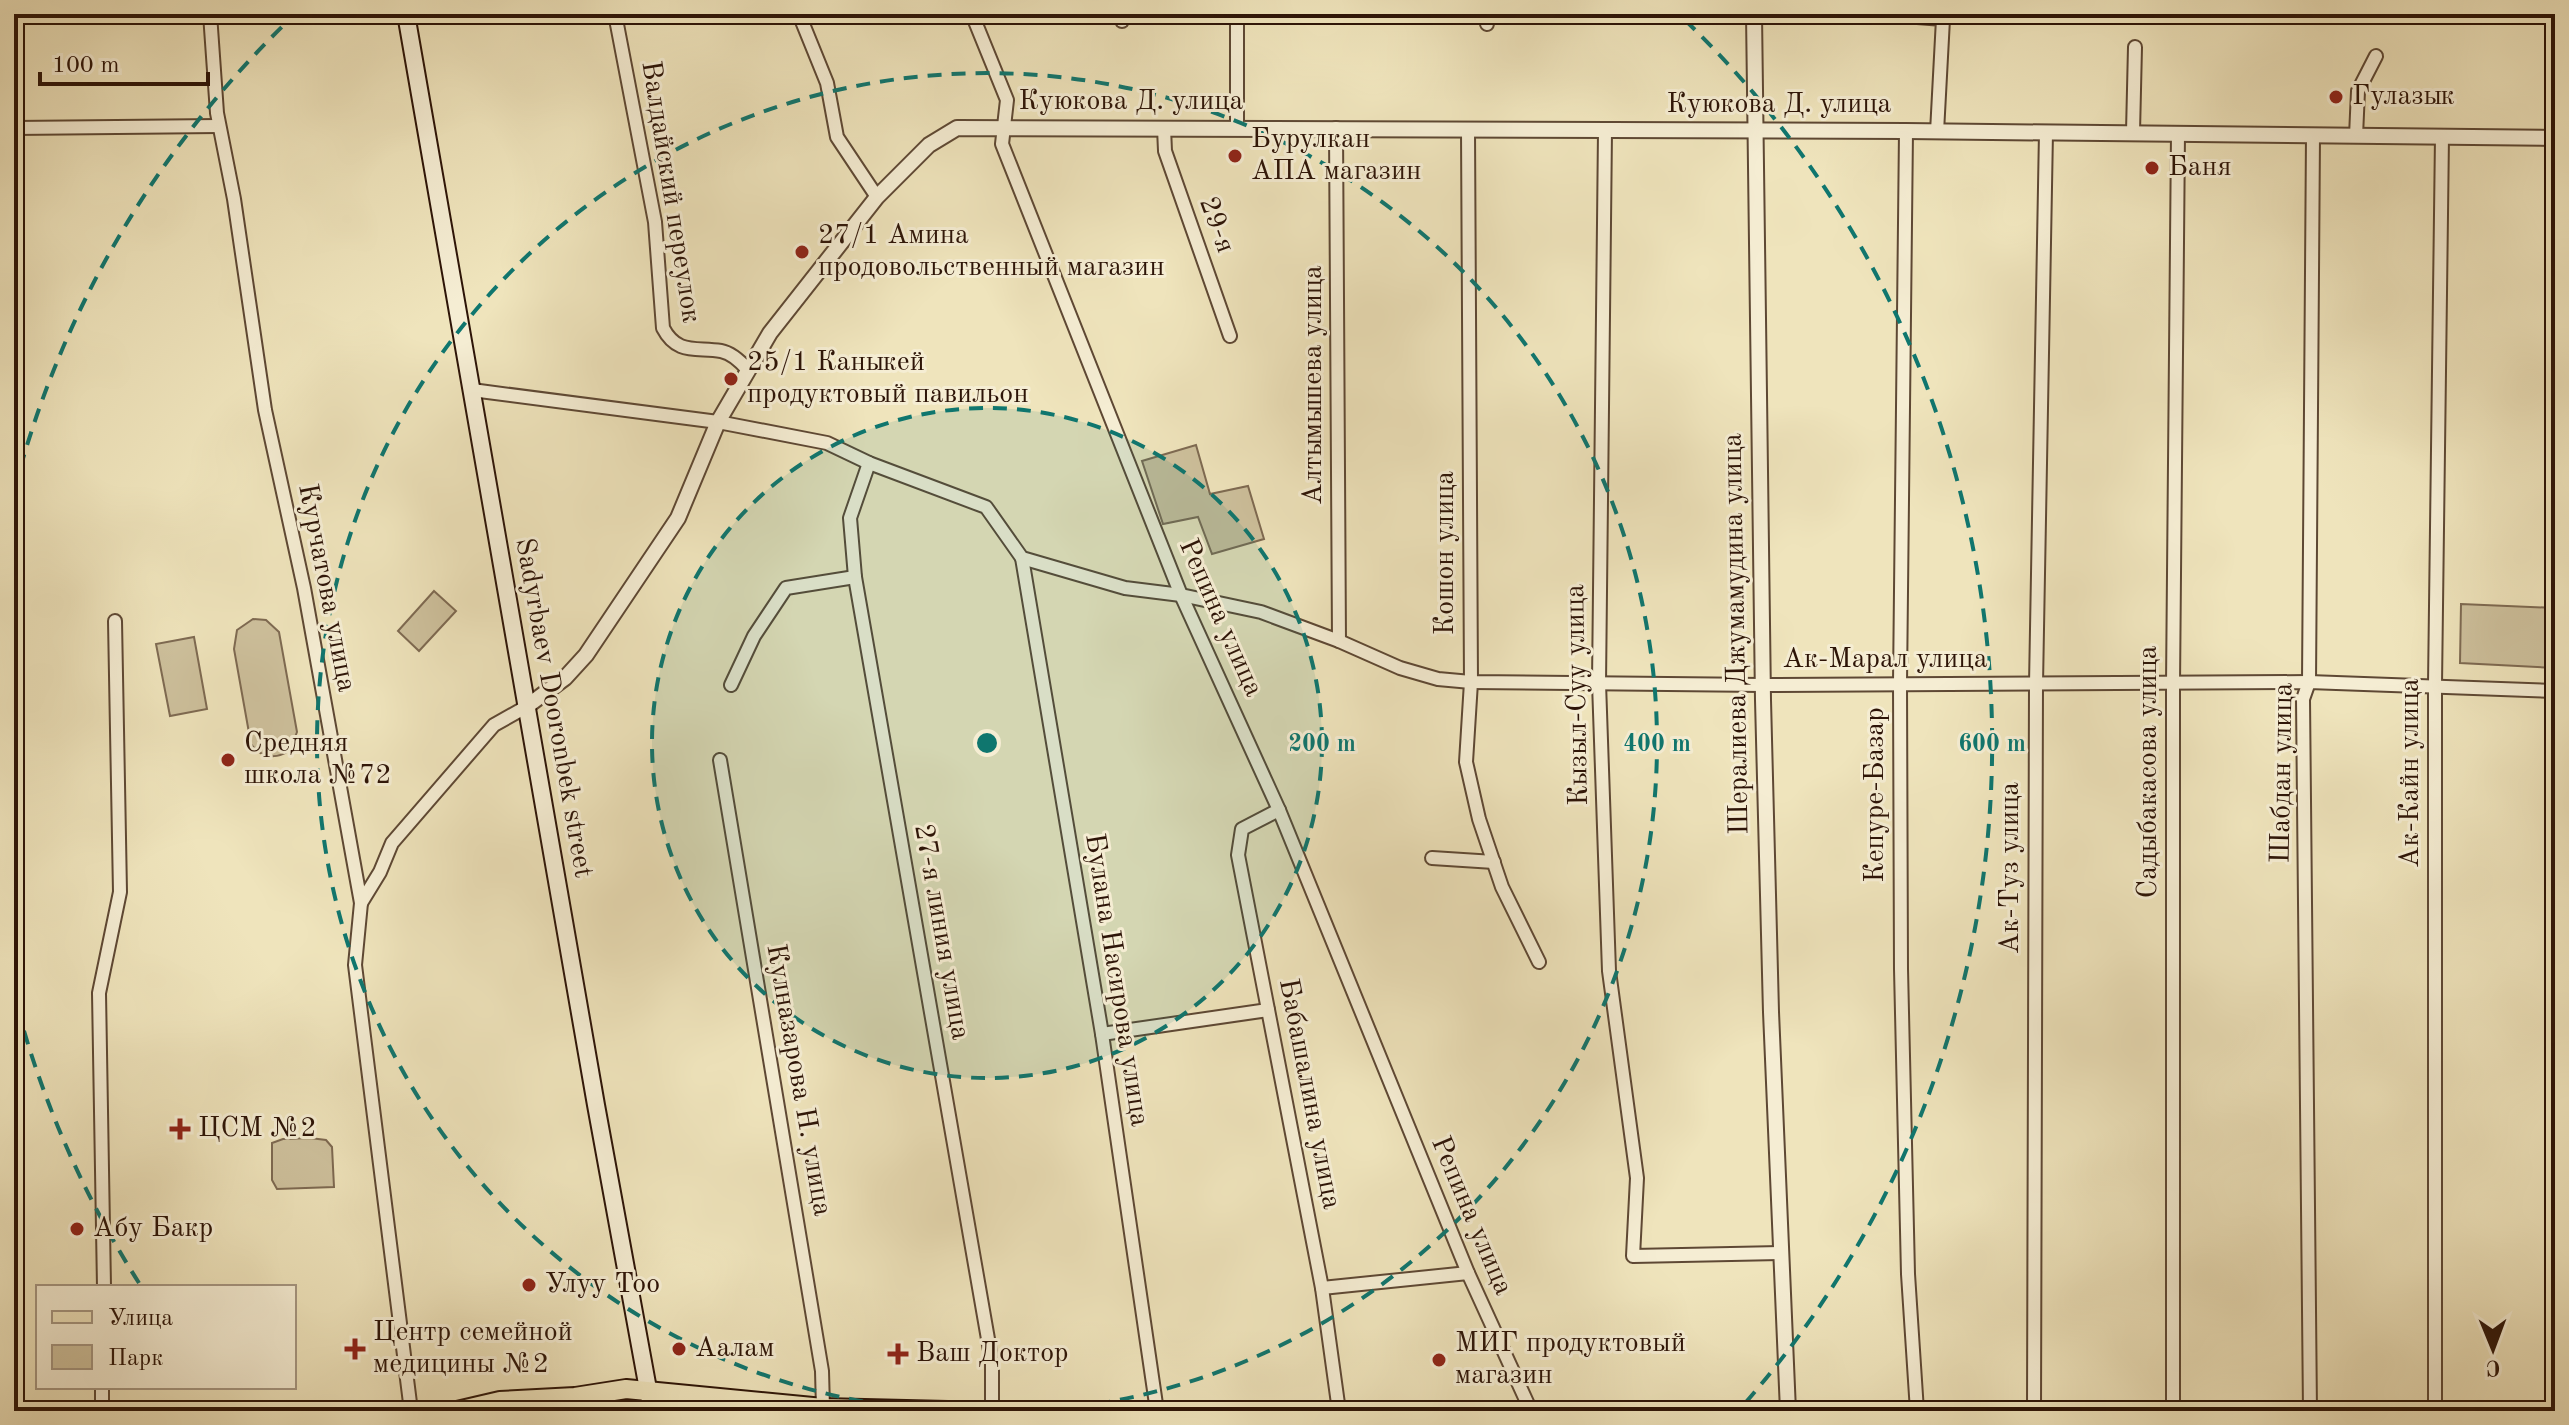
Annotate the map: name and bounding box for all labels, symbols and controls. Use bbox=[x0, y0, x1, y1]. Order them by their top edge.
scale bar bbox=[40, 36, 208, 86]
text: 100 m bbox=[52, 54, 120, 78]
street label: Валдайский переулок bbox=[635, 59, 705, 325]
place label: Гулазык bbox=[2352, 83, 2455, 111]
street label: Куюкова Д. улица bbox=[1019, 88, 1244, 116]
marker: Гулазык bbox=[2327, 88, 2345, 106]
street label: Куюкова Д. улица bbox=[1667, 91, 1892, 119]
place label: Бурулкан АПА магазин bbox=[1251, 126, 1421, 186]
marker: Бурулкан АПА магазин bbox=[1226, 147, 1244, 165]
place label: Баня bbox=[2168, 154, 2232, 182]
marker: Баня bbox=[2143, 159, 2161, 177]
street label: 29-я bbox=[1193, 193, 1239, 257]
place label: 27/1 Амина продовольственный магазин bbox=[818, 222, 1165, 282]
marker: 27/1 Амина продовольственный магазин bbox=[793, 243, 811, 261]
street label: Алтымышева улица bbox=[1300, 265, 1328, 505]
place label: 25/1 Каныкей продуктовый павильон bbox=[747, 349, 1029, 409]
marker: 25/1 Каныкей продуктовый павильон bbox=[722, 370, 740, 388]
street label: Шералиева Джумамудина улица bbox=[1719, 433, 1755, 835]
street label: Кошон улица bbox=[1432, 471, 1460, 635]
street label: Курчатова улица bbox=[292, 482, 360, 695]
street label: Репина улица bbox=[1173, 535, 1267, 701]
street label: Sadyrbaev Dooronbek street bbox=[509, 536, 597, 880]
street label: Кызыл-Суу улица bbox=[1562, 584, 1594, 806]
street label: Садыбакасова улица bbox=[2135, 645, 2163, 899]
street label: Ак-Марал улица bbox=[1782, 646, 1988, 674]
street label: Ак-Кайн улица bbox=[2397, 678, 2425, 868]
street label: Шабдан улица bbox=[2267, 682, 2299, 864]
street label: Кепуре-Базар bbox=[1862, 707, 1890, 883]
centre of rings bbox=[973, 729, 1001, 757]
place label: Средняя школа №72 bbox=[244, 730, 391, 790]
text: 200 m bbox=[1288, 733, 1356, 757]
text: 400 m bbox=[1623, 733, 1691, 757]
text: 600 m bbox=[1958, 733, 2026, 757]
marker: Средняя школа №72 bbox=[219, 751, 237, 769]
street label: Ак-Туз улица bbox=[1997, 782, 2025, 954]
street label: 27-я линия улица bbox=[908, 822, 974, 1042]
street label: Булана Насирова улица bbox=[1079, 831, 1153, 1129]
street label: Кулназарова Н. улица bbox=[760, 942, 836, 1218]
street label: Бабашалина улица bbox=[1273, 976, 1345, 1212]
place label: ЦСМ №2 bbox=[198, 1115, 317, 1143]
marker: ЦСМ №2 bbox=[169, 1118, 191, 1140]
street label: Репина улица bbox=[1425, 1133, 1517, 1300]
place label: Абу Бакр bbox=[93, 1215, 213, 1243]
marker: Абу Бакр bbox=[68, 1220, 86, 1238]
place label: Улуу Тоо bbox=[545, 1271, 660, 1299]
marker: Улуу Тоо bbox=[520, 1276, 538, 1294]
legend bbox=[36, 1285, 296, 1389]
text: Улица bbox=[108, 1307, 173, 1331]
north arrow bbox=[2453, 1309, 2533, 1389]
place label: Центр семейной медицины №2 bbox=[373, 1319, 573, 1379]
place label: МИГ продуктовый магазин bbox=[1455, 1330, 1686, 1390]
place label: Аалам bbox=[695, 1335, 774, 1363]
marker: Центр семейной медицины №2 bbox=[344, 1338, 366, 1360]
marker: Аалам bbox=[670, 1340, 688, 1358]
place label: Ваш Доктор bbox=[916, 1340, 1069, 1368]
marker: Ваш Доктор bbox=[887, 1343, 909, 1365]
text: Парк bbox=[108, 1347, 163, 1371]
marker: МИГ продуктовый магазин bbox=[1430, 1351, 1448, 1369]
text: С bbox=[2486, 1356, 2501, 1378]

